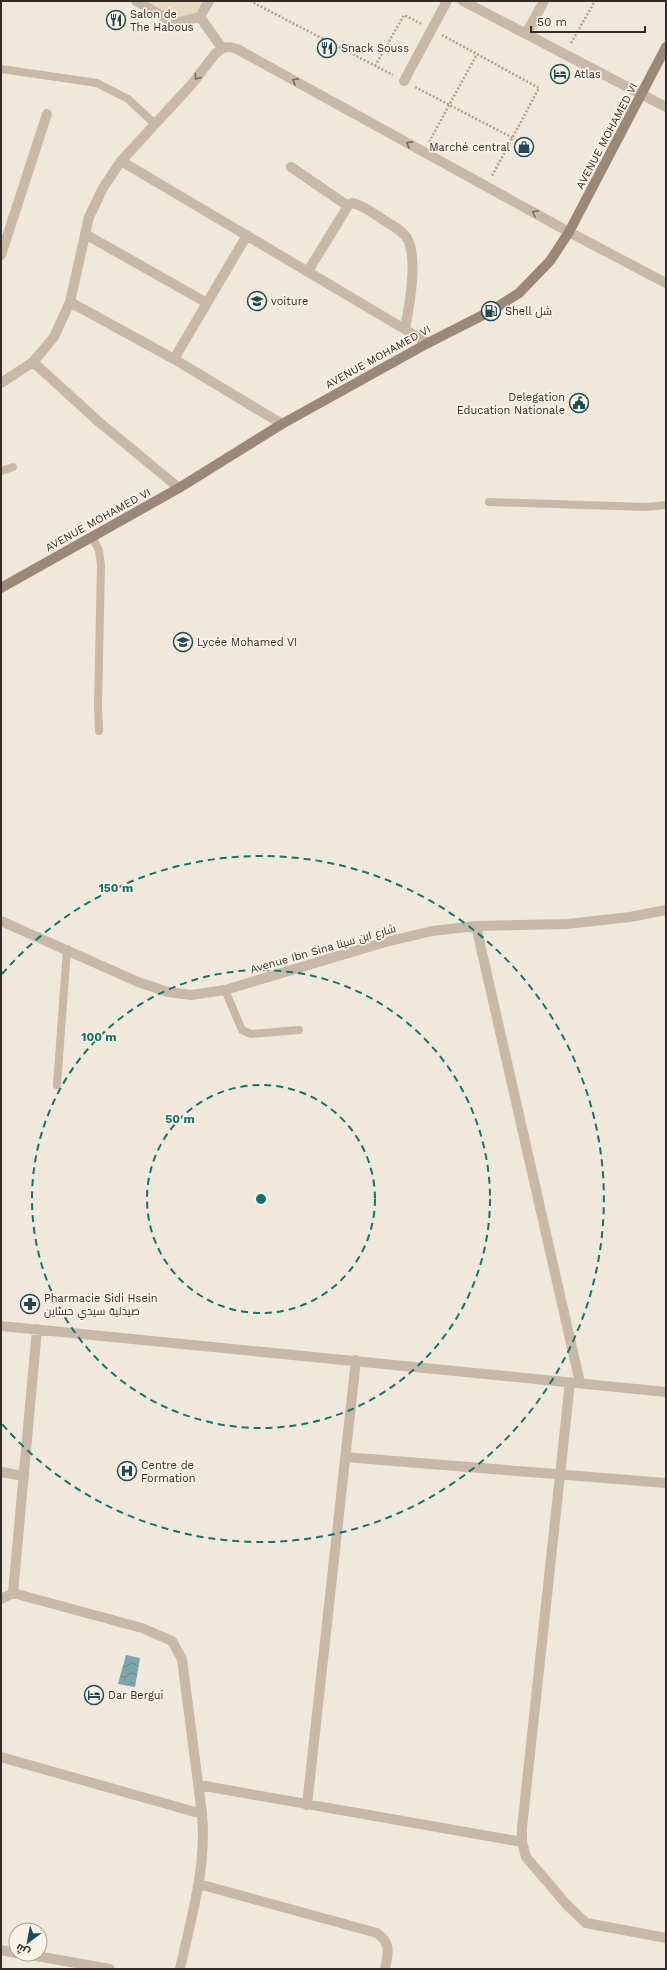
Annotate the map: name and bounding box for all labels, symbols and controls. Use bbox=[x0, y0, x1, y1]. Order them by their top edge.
place label: Salon de The Habous bbox=[130, 8, 194, 34]
scale bar bbox=[531, 8, 645, 34]
restaurant icon: Salon de The Habous bbox=[105, 9, 127, 31]
text: 50 m bbox=[537, 15, 567, 29]
restaurant icon: Snack Souss bbox=[316, 37, 338, 59]
place label: Snack Souss bbox=[341, 42, 409, 55]
hotel icon: Atlas bbox=[549, 63, 571, 85]
place label: Atlas bbox=[574, 68, 601, 81]
one-way arrow bbox=[194, 73, 201, 80]
one-way arrow bbox=[292, 78, 299, 86]
street label: AVENUE MOHAMED VI bbox=[573, 81, 641, 191]
shop icon: Marché central bbox=[513, 136, 535, 158]
one-way arrow bbox=[406, 141, 413, 148]
place label: Marché central bbox=[429, 141, 511, 154]
one-way arrow bbox=[532, 211, 539, 218]
school or university icon: voiture bbox=[246, 290, 268, 312]
place label: voiture bbox=[271, 295, 308, 308]
fuel station icon: Shell شل bbox=[480, 300, 502, 322]
place label: Shell شل bbox=[505, 305, 552, 318]
street label: AVENUE MOHAMED VI bbox=[323, 323, 433, 391]
place label: Delegation Education Nationale bbox=[457, 391, 565, 417]
public building icon: Delegation Education Nationale bbox=[568, 392, 590, 414]
street label: AVENUE MOHAMED VI bbox=[43, 486, 153, 554]
school or university icon: Lycée Mohamed VI bbox=[172, 631, 194, 653]
place label: Lycée Mohamed VI bbox=[197, 636, 297, 649]
text: 150 m bbox=[99, 881, 133, 895]
street label: Avenue Ibn Sina شارع ابن سينا bbox=[249, 922, 398, 977]
text: 100 m bbox=[81, 1030, 117, 1044]
text: 50 m bbox=[165, 1112, 195, 1126]
centre of rings bbox=[254, 1192, 268, 1206]
place label: Pharmacie Sidi Hsein صيدلية سيدي حساين bbox=[44, 1292, 157, 1320]
pharmacy icon: Pharmacie Sidi Hsein صيدلية سيدي حساين bbox=[19, 1293, 41, 1315]
place label: Centre de Formation bbox=[141, 1459, 196, 1485]
hospital icon: Centre de Formation bbox=[116, 1460, 138, 1482]
hotel icon: Dar Bergui bbox=[83, 1684, 105, 1706]
place label: Dar Bergui bbox=[108, 1689, 164, 1702]
north arrow bbox=[8, 1922, 48, 1962]
text: ش bbox=[14, 1941, 32, 1959]

